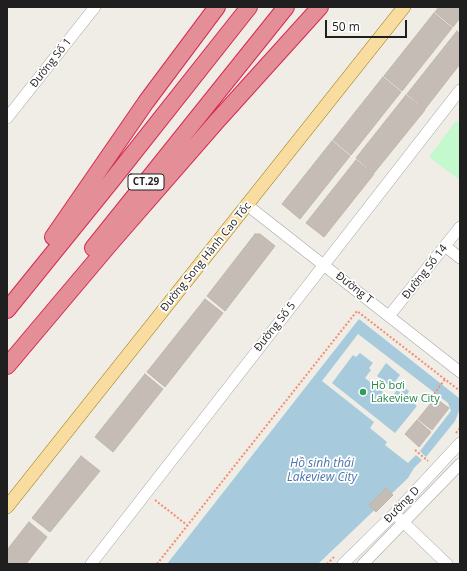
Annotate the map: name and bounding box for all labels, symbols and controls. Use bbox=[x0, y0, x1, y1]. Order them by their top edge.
scale bar bbox=[327, 12, 409, 38]
text: 50 m bbox=[332, 18, 360, 35]
street label: Đường Số 1 bbox=[28, 36, 74, 90]
road number: CT.29 bbox=[128, 174, 164, 190]
street label: Đường Song Hành Cao Tốc bbox=[158, 200, 254, 314]
street label: Đường Số 14 bbox=[400, 242, 450, 302]
street label: Đường T bbox=[333, 269, 375, 307]
street label: Đường Số 5 bbox=[252, 300, 298, 354]
place label: Hồ bơi Lakeview City bbox=[371, 379, 440, 405]
marker: Hồ bơi Lakeview City bbox=[358, 387, 368, 397]
water label: Hồ sinh thái Lakeview City bbox=[287, 457, 357, 485]
street label: Đường D bbox=[381, 484, 423, 526]

